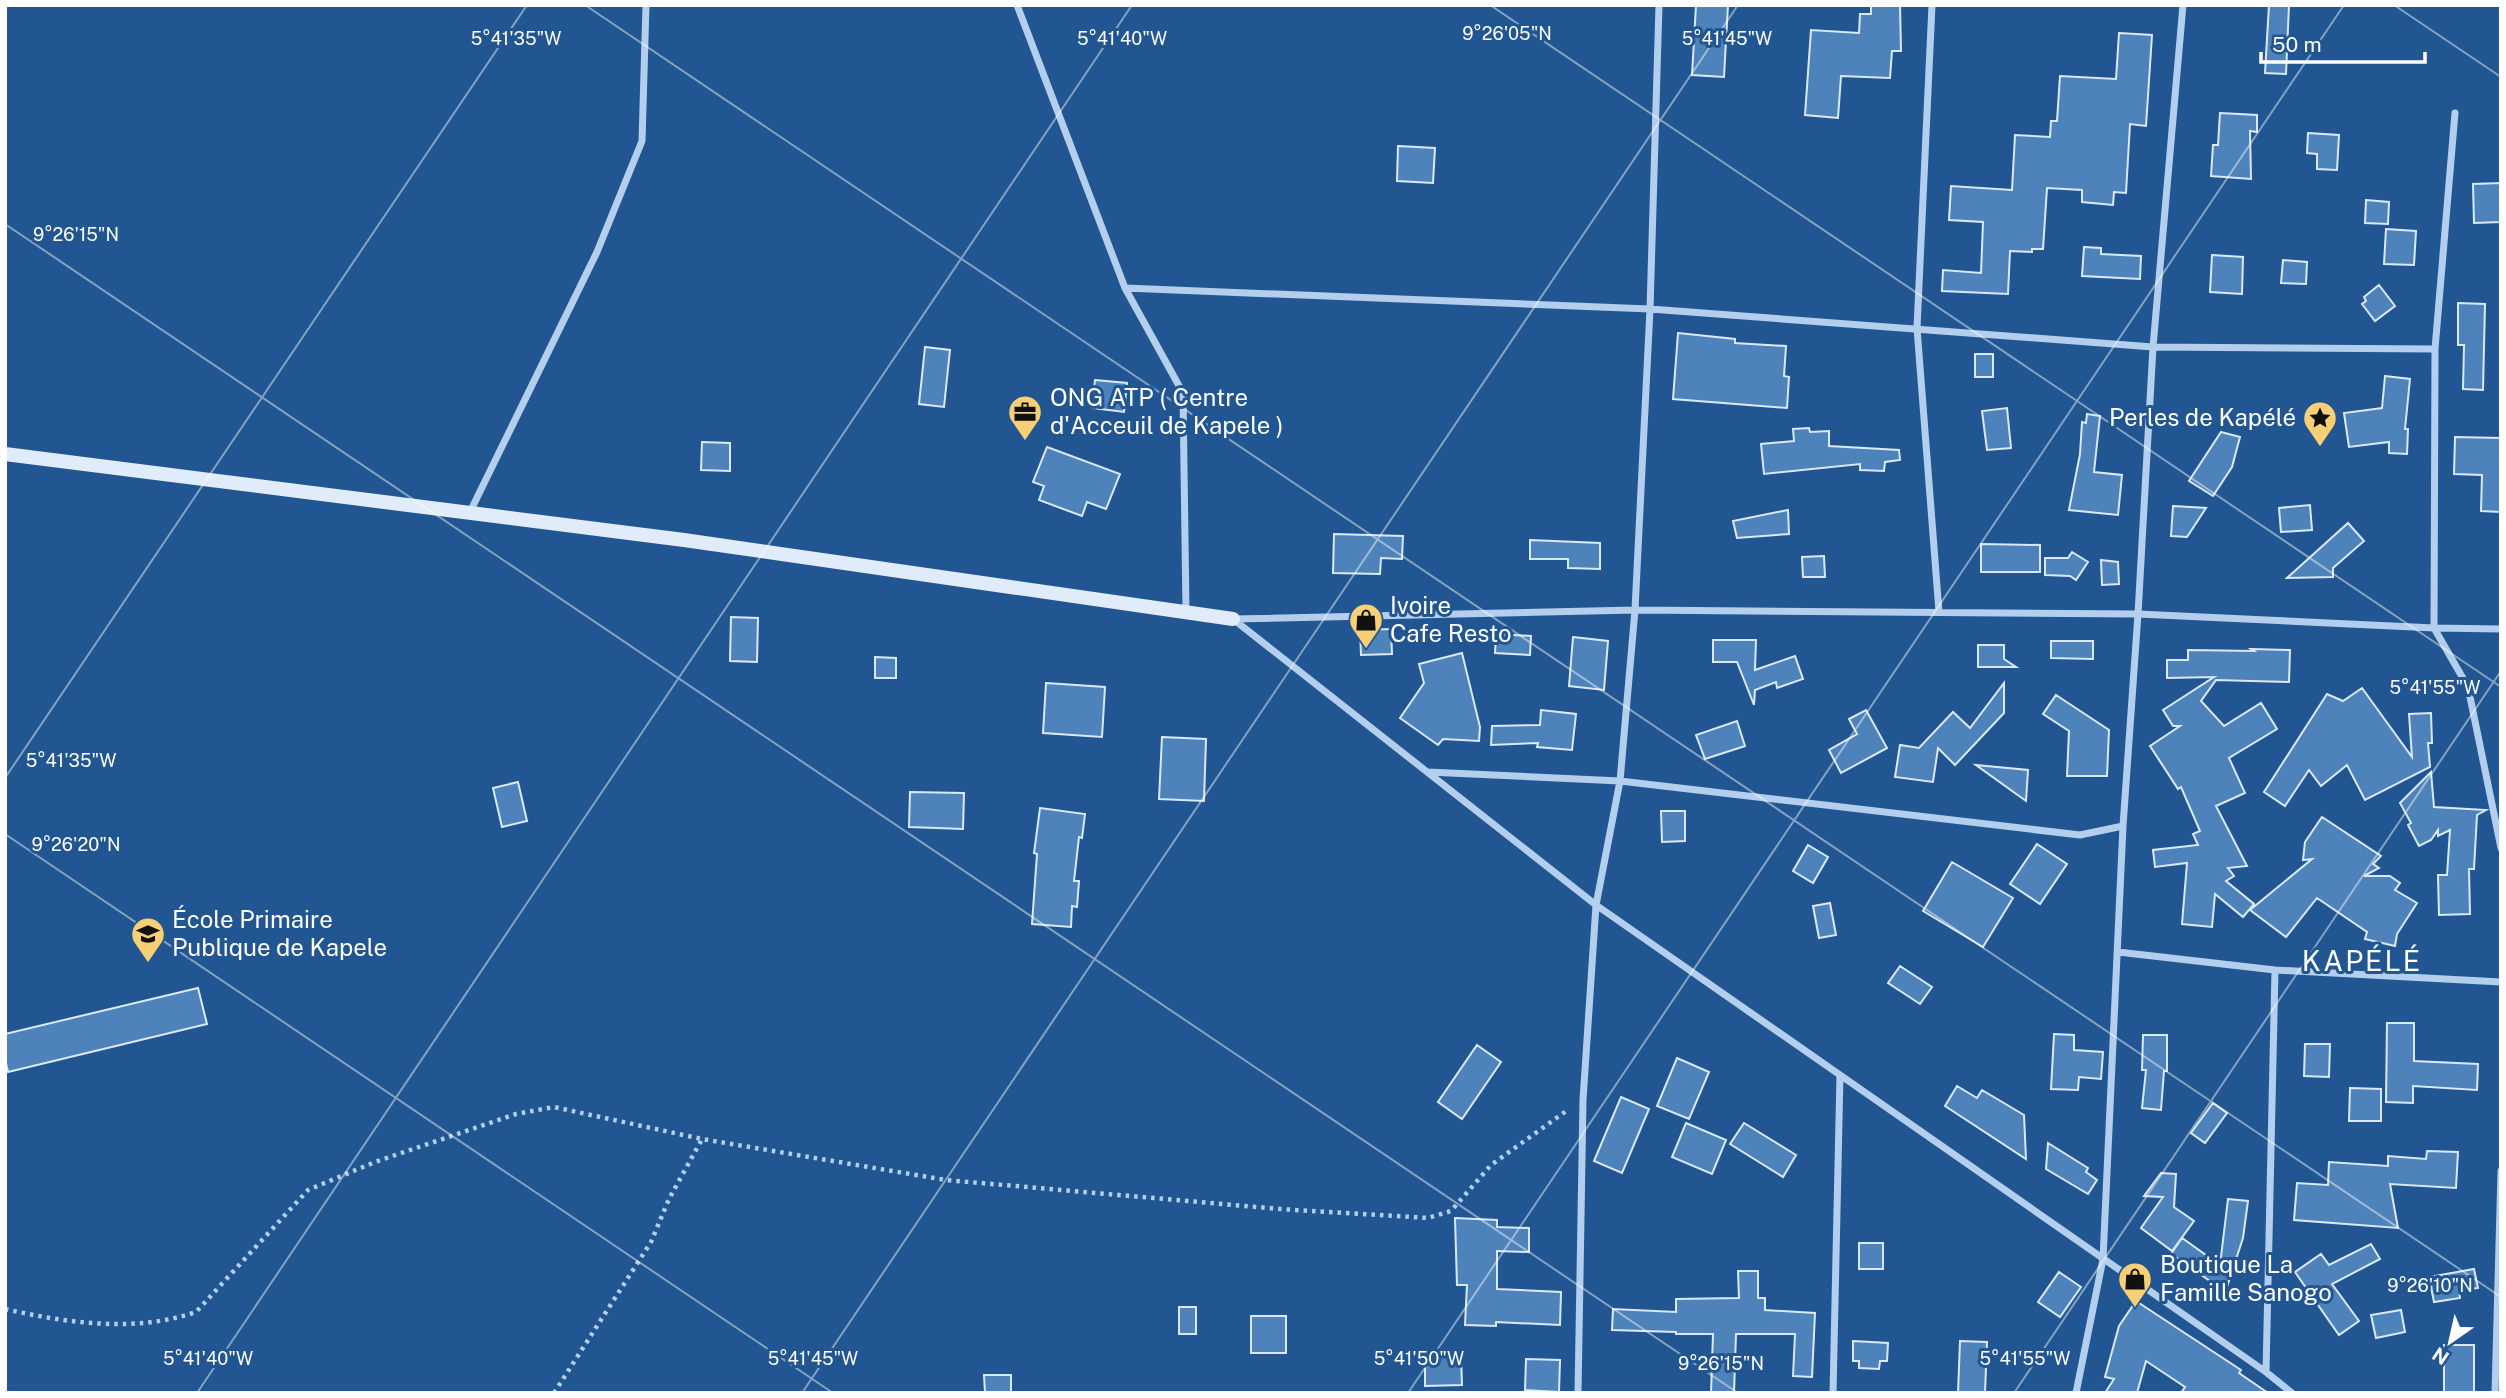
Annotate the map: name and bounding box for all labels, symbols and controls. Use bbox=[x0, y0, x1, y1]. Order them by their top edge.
scale bar bbox=[2261, 21, 2426, 65]
text: 9°26'05"N bbox=[1462, 23, 1552, 44]
text: 5°41'35"W bbox=[471, 28, 561, 49]
text: 5°41'40"W bbox=[1077, 28, 1167, 49]
text: 5°41'45"W bbox=[1682, 28, 1772, 49]
text: 50 m bbox=[2272, 32, 2322, 57]
text: 9°26'15"N bbox=[33, 224, 119, 245]
place label: ONG ATP ( Centre d'Acceuil de Kapele ) bbox=[1050, 383, 1284, 439]
office icon: ONG ATP ( Centre d'Acceuil de Kapele ) bbox=[1006, 393, 1044, 442]
place icon: Perles de Kapélé bbox=[2301, 399, 2339, 448]
place label: Perles de Kapélé bbox=[2109, 403, 2296, 431]
place label: Ivoire Cafe Resto bbox=[1390, 591, 1512, 647]
shop icon: Ivoire Cafe Resto bbox=[1347, 601, 1385, 650]
text: 5°41'55"W bbox=[2390, 677, 2480, 698]
text: 5°41'35"W bbox=[26, 750, 116, 771]
text: 9°26'20"N bbox=[32, 834, 120, 855]
place label: École Primaire Publique de Kapele bbox=[172, 905, 387, 961]
school or university icon: École Primaire Publique de Kapele bbox=[129, 915, 167, 964]
district label: KAPÉLÉ bbox=[2302, 944, 2422, 977]
place label: Boutique La Famille Sanogo bbox=[2160, 1250, 2332, 1306]
shop icon: Boutique La Famille Sanogo bbox=[2116, 1260, 2154, 1309]
text: 9°26'10"N bbox=[2387, 1275, 2473, 1296]
north arrow bbox=[2415, 1307, 2485, 1377]
text: N bbox=[2428, 1343, 2453, 1369]
text: 5°41'40"W bbox=[163, 1348, 253, 1369]
text: 5°41'45"W bbox=[768, 1348, 858, 1369]
text: 5°41'50"W bbox=[1374, 1348, 1464, 1369]
text: 5°41'55"W bbox=[1980, 1348, 2070, 1369]
text: 9°26'15"N bbox=[1678, 1353, 1764, 1374]

